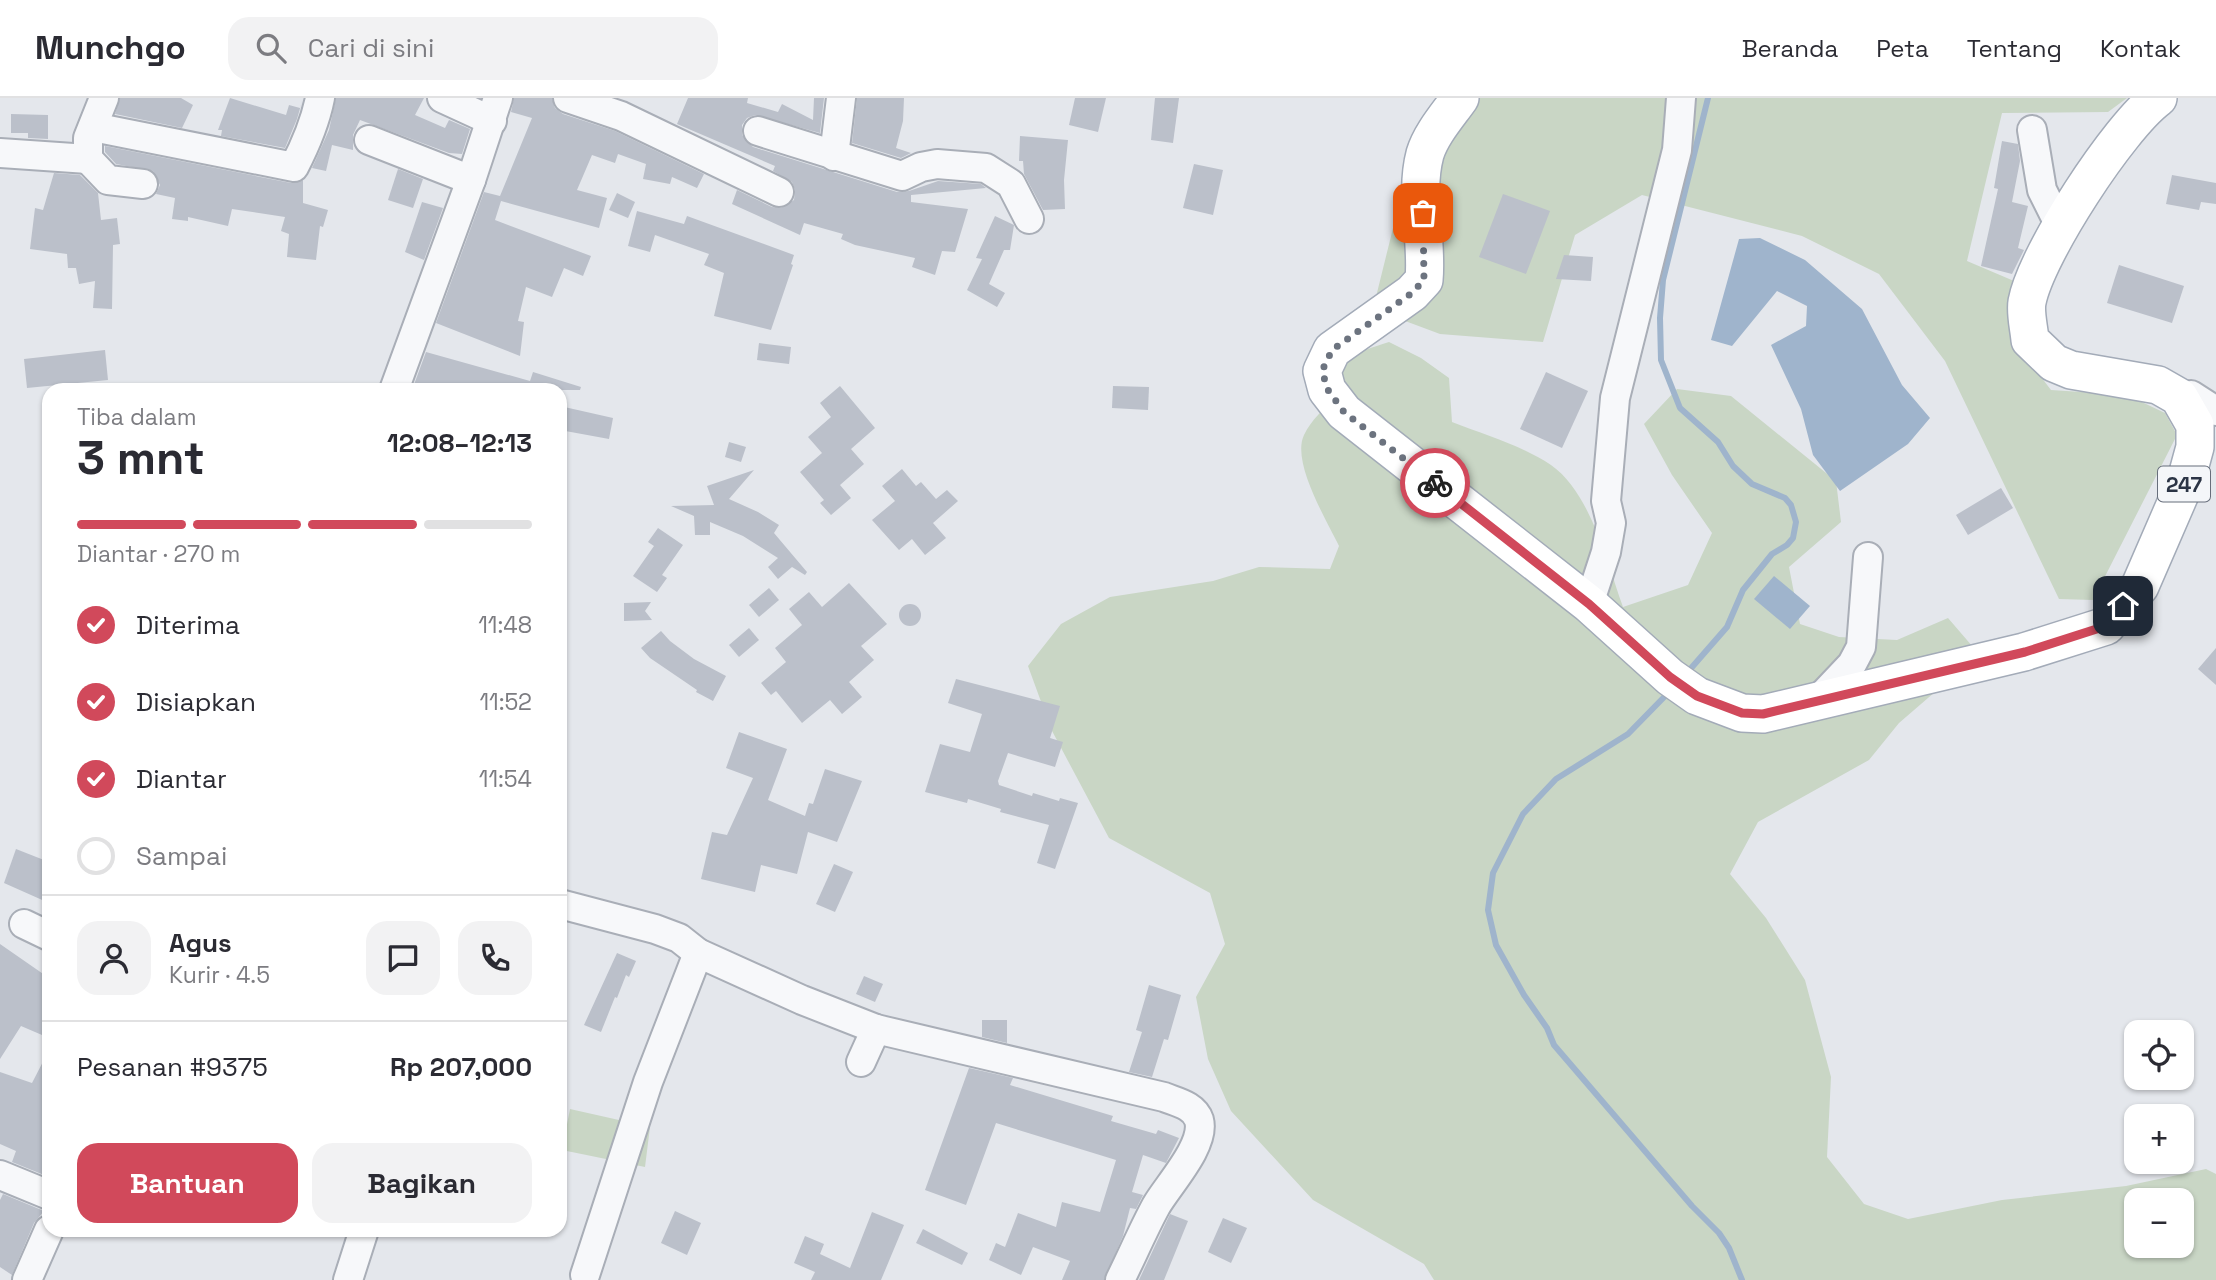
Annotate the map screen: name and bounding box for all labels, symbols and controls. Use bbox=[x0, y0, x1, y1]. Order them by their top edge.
search box bbox=[228, 17, 718, 80]
text: Munchgo bbox=[35, 27, 186, 69]
icon: search bbox=[252, 29, 290, 67]
text: Cari di sini bbox=[308, 31, 434, 65]
text: Beranda bbox=[1742, 33, 1838, 64]
text: Peta bbox=[1876, 33, 1929, 64]
text: Tentang bbox=[1967, 33, 2062, 64]
text: Kontak bbox=[2100, 33, 2181, 64]
pin bbox=[1393, 183, 1453, 243]
icon: bag bbox=[1404, 194, 1442, 232]
text: Tiba dalam bbox=[77, 402, 197, 432]
text: 12:08–12:13 bbox=[387, 426, 532, 460]
text: 3 mnt bbox=[77, 429, 205, 487]
courier bbox=[1400, 448, 1470, 518]
icon: bike bbox=[1416, 464, 1454, 502]
road number: 247 bbox=[2158, 466, 2210, 502]
text: Diantar · 270 m bbox=[77, 539, 240, 569]
pin bbox=[2093, 576, 2153, 636]
icon: home bbox=[2104, 587, 2142, 625]
icon: check bbox=[77, 606, 115, 644]
text: Diterima bbox=[136, 608, 240, 642]
text: 11:48 bbox=[478, 610, 532, 640]
icon: check bbox=[77, 683, 115, 721]
text: Disiapkan bbox=[136, 685, 256, 719]
text: 11:52 bbox=[479, 687, 532, 717]
icon: check bbox=[77, 760, 115, 798]
text: Diantar bbox=[136, 762, 227, 796]
text: 11:54 bbox=[479, 764, 532, 794]
text: Sampai bbox=[136, 839, 227, 873]
button: person bbox=[77, 921, 151, 995]
button: chat bbox=[366, 921, 440, 995]
button: phone bbox=[458, 921, 532, 995]
text: Agus bbox=[169, 926, 232, 960]
text: Kurir · 4.5 bbox=[169, 960, 270, 990]
map controls bbox=[2124, 1020, 2194, 1258]
button: locate bbox=[2124, 1020, 2194, 1090]
text: Pesanan #9375 bbox=[77, 1050, 268, 1084]
text: Rp 207,000 bbox=[390, 1050, 532, 1084]
button: + bbox=[2124, 1104, 2194, 1174]
button: Bantuan bbox=[77, 1143, 298, 1223]
button: Bagikan bbox=[312, 1143, 532, 1223]
button: − bbox=[2124, 1188, 2194, 1258]

